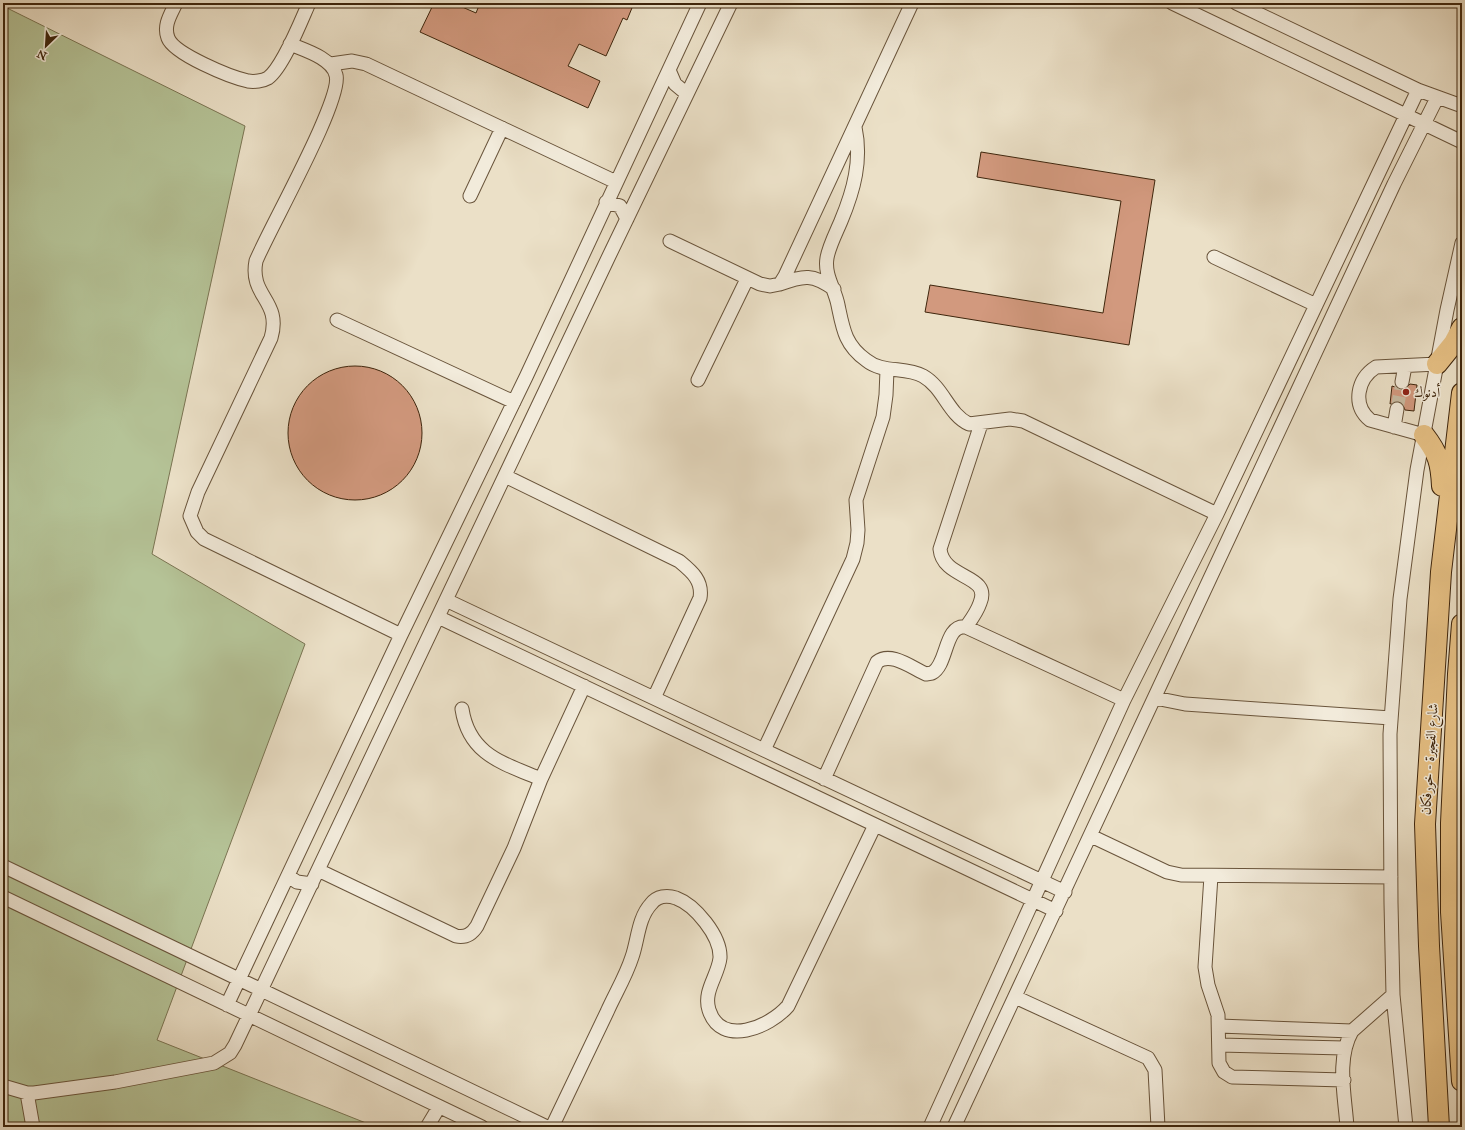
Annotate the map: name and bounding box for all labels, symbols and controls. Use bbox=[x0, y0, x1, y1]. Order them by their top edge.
north arrow bbox=[26, 26, 66, 66]
text: N bbox=[34, 46, 49, 62]
place label: أدنوك bbox=[1414, 382, 1441, 401]
marker: أدنوك bbox=[1401, 387, 1411, 397]
street label: شارع الفجيرة - خورفكان bbox=[1417, 703, 1445, 816]

